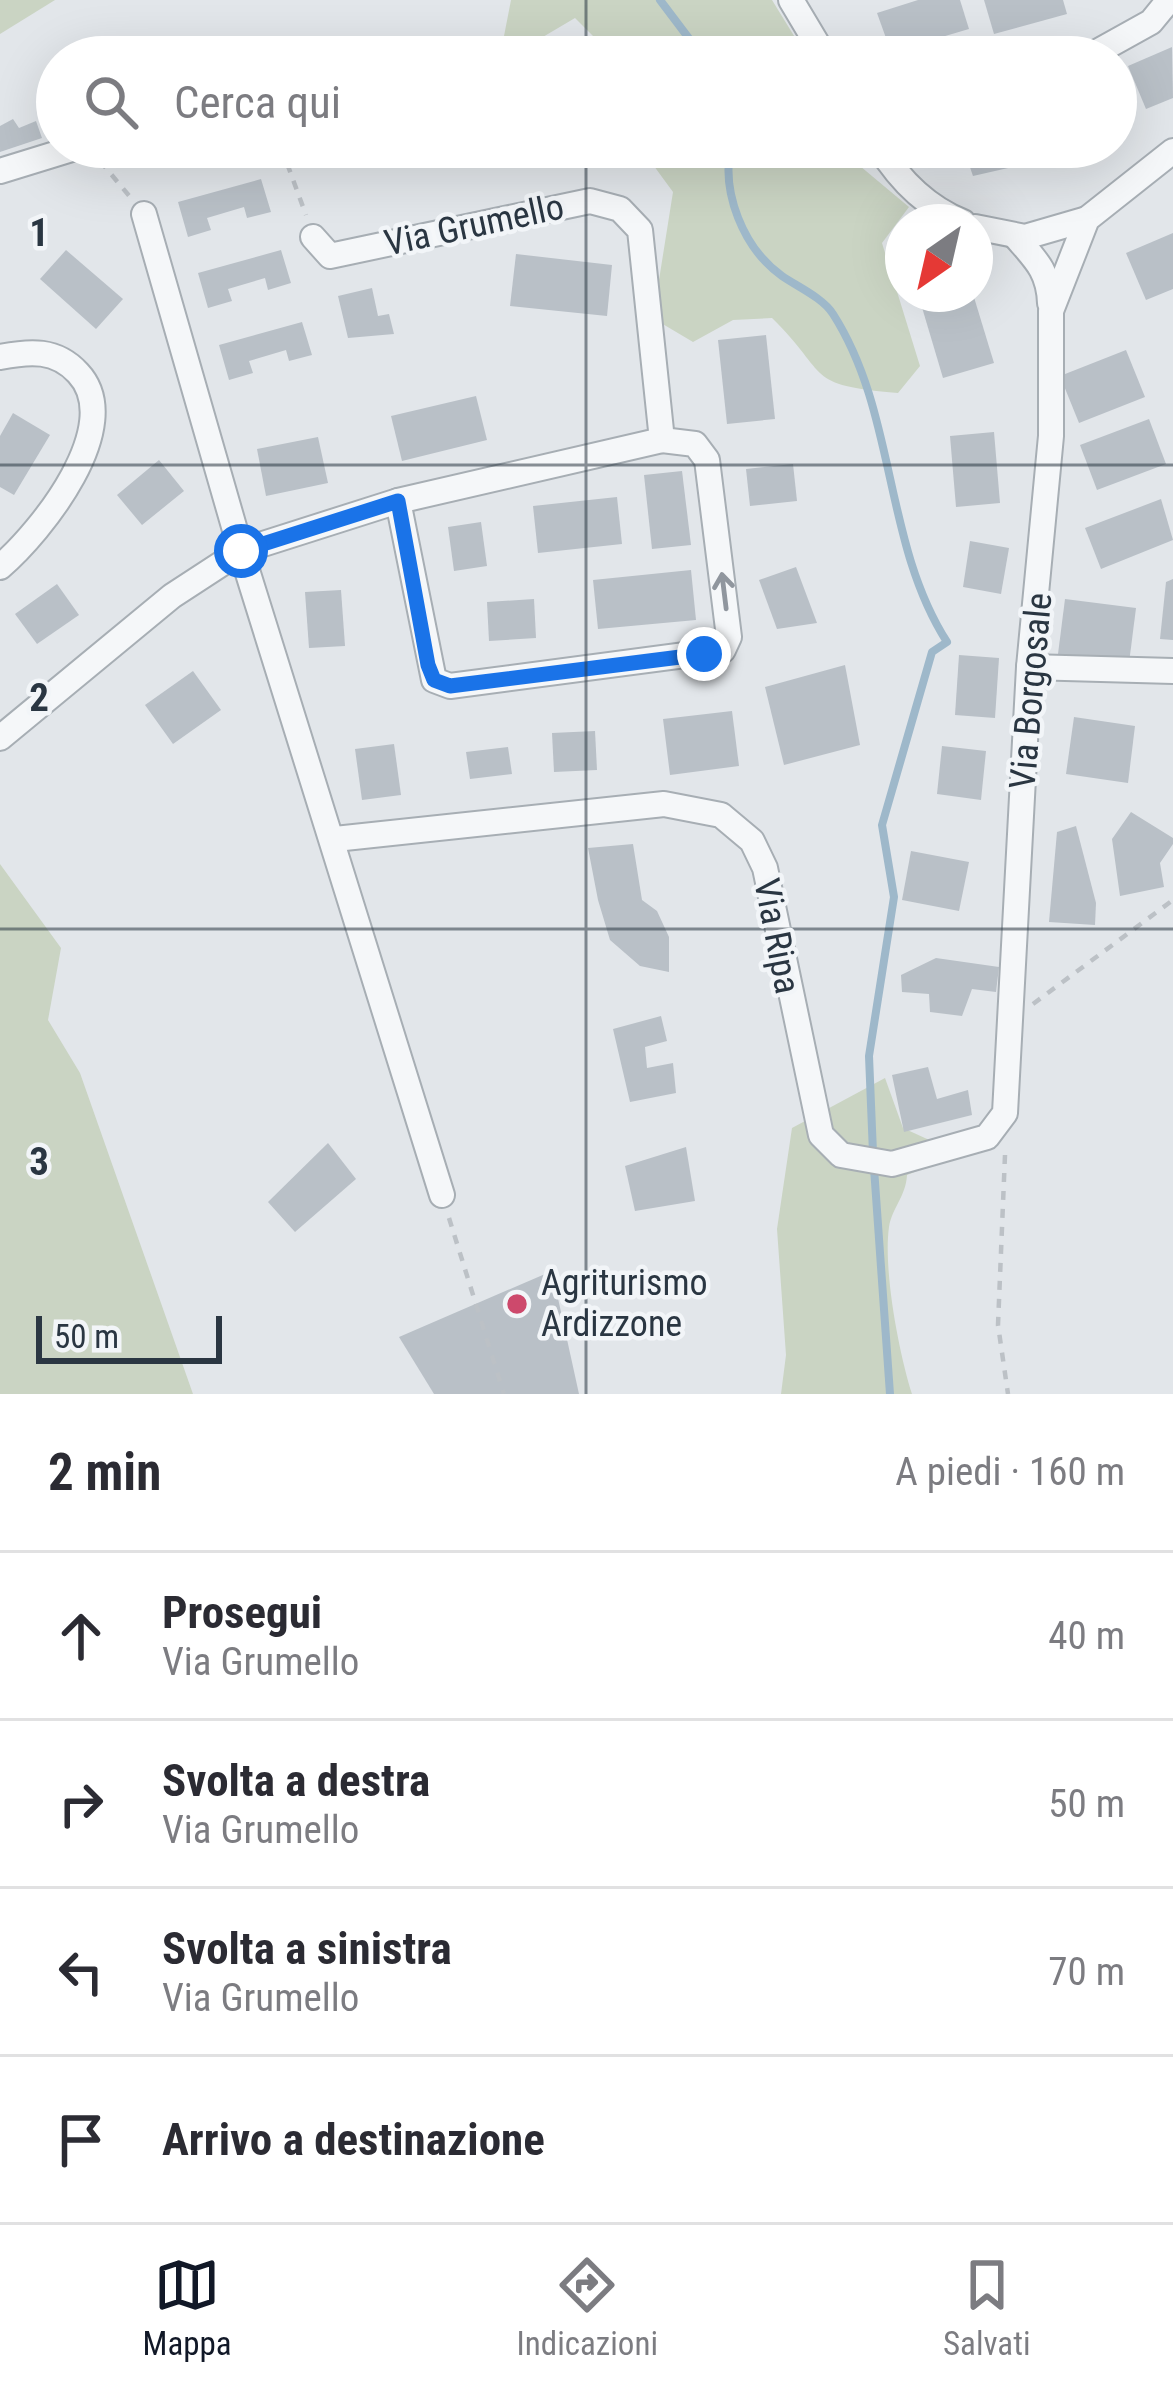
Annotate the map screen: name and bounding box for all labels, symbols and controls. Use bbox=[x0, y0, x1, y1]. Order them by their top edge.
search box bbox=[36, 36, 1137, 168]
icon: search bbox=[78, 69, 144, 135]
text: Cerca qui bbox=[174, 76, 341, 129]
street label: Via Grumello bbox=[381, 186, 567, 264]
north arrow bbox=[885, 204, 993, 312]
text: 1 bbox=[29, 210, 49, 256]
route start bbox=[214, 524, 268, 578]
one-way arrow bbox=[712, 572, 734, 611]
street label: Via Borgosale bbox=[1001, 591, 1061, 791]
route end bbox=[677, 627, 731, 681]
text: 2 bbox=[29, 675, 49, 721]
street label: Via Ripa bbox=[745, 875, 809, 997]
text: 3 bbox=[29, 1139, 49, 1185]
place label: Agriturismo Ardizzone bbox=[541, 1262, 708, 1345]
marker: Agriturismo Ardizzone bbox=[504, 1291, 530, 1317]
scale bar bbox=[36, 1310, 222, 1363]
text: 50 m bbox=[54, 1317, 119, 1356]
text: 2 min bbox=[48, 1443, 161, 1502]
text: A piedi · 160 m bbox=[895, 1449, 1125, 1495]
text: Prosegui bbox=[162, 1586, 322, 1639]
icon: ahead bbox=[48, 1603, 114, 1669]
text: 40 m bbox=[1048, 1613, 1125, 1659]
text: Via Grumello bbox=[162, 1639, 359, 1685]
text: Svolta a destra bbox=[162, 1754, 430, 1807]
icon: right bbox=[48, 1771, 114, 1837]
text: 50 m bbox=[1048, 1781, 1125, 1827]
text: Via Grumello bbox=[162, 1807, 359, 1853]
text: Svolta a sinistra bbox=[162, 1922, 452, 1975]
icon: left bbox=[48, 1939, 114, 2005]
text: 70 m bbox=[1048, 1949, 1125, 1995]
text: Via Grumello bbox=[162, 1975, 359, 2021]
icon: arrive bbox=[48, 2107, 114, 2173]
text: Arrivo a destinazione bbox=[162, 2113, 545, 2166]
tab: Mappa bbox=[142, 2252, 232, 2363]
tab: Indicazioni bbox=[517, 2252, 658, 2363]
tab: Salvati bbox=[943, 2252, 1030, 2363]

